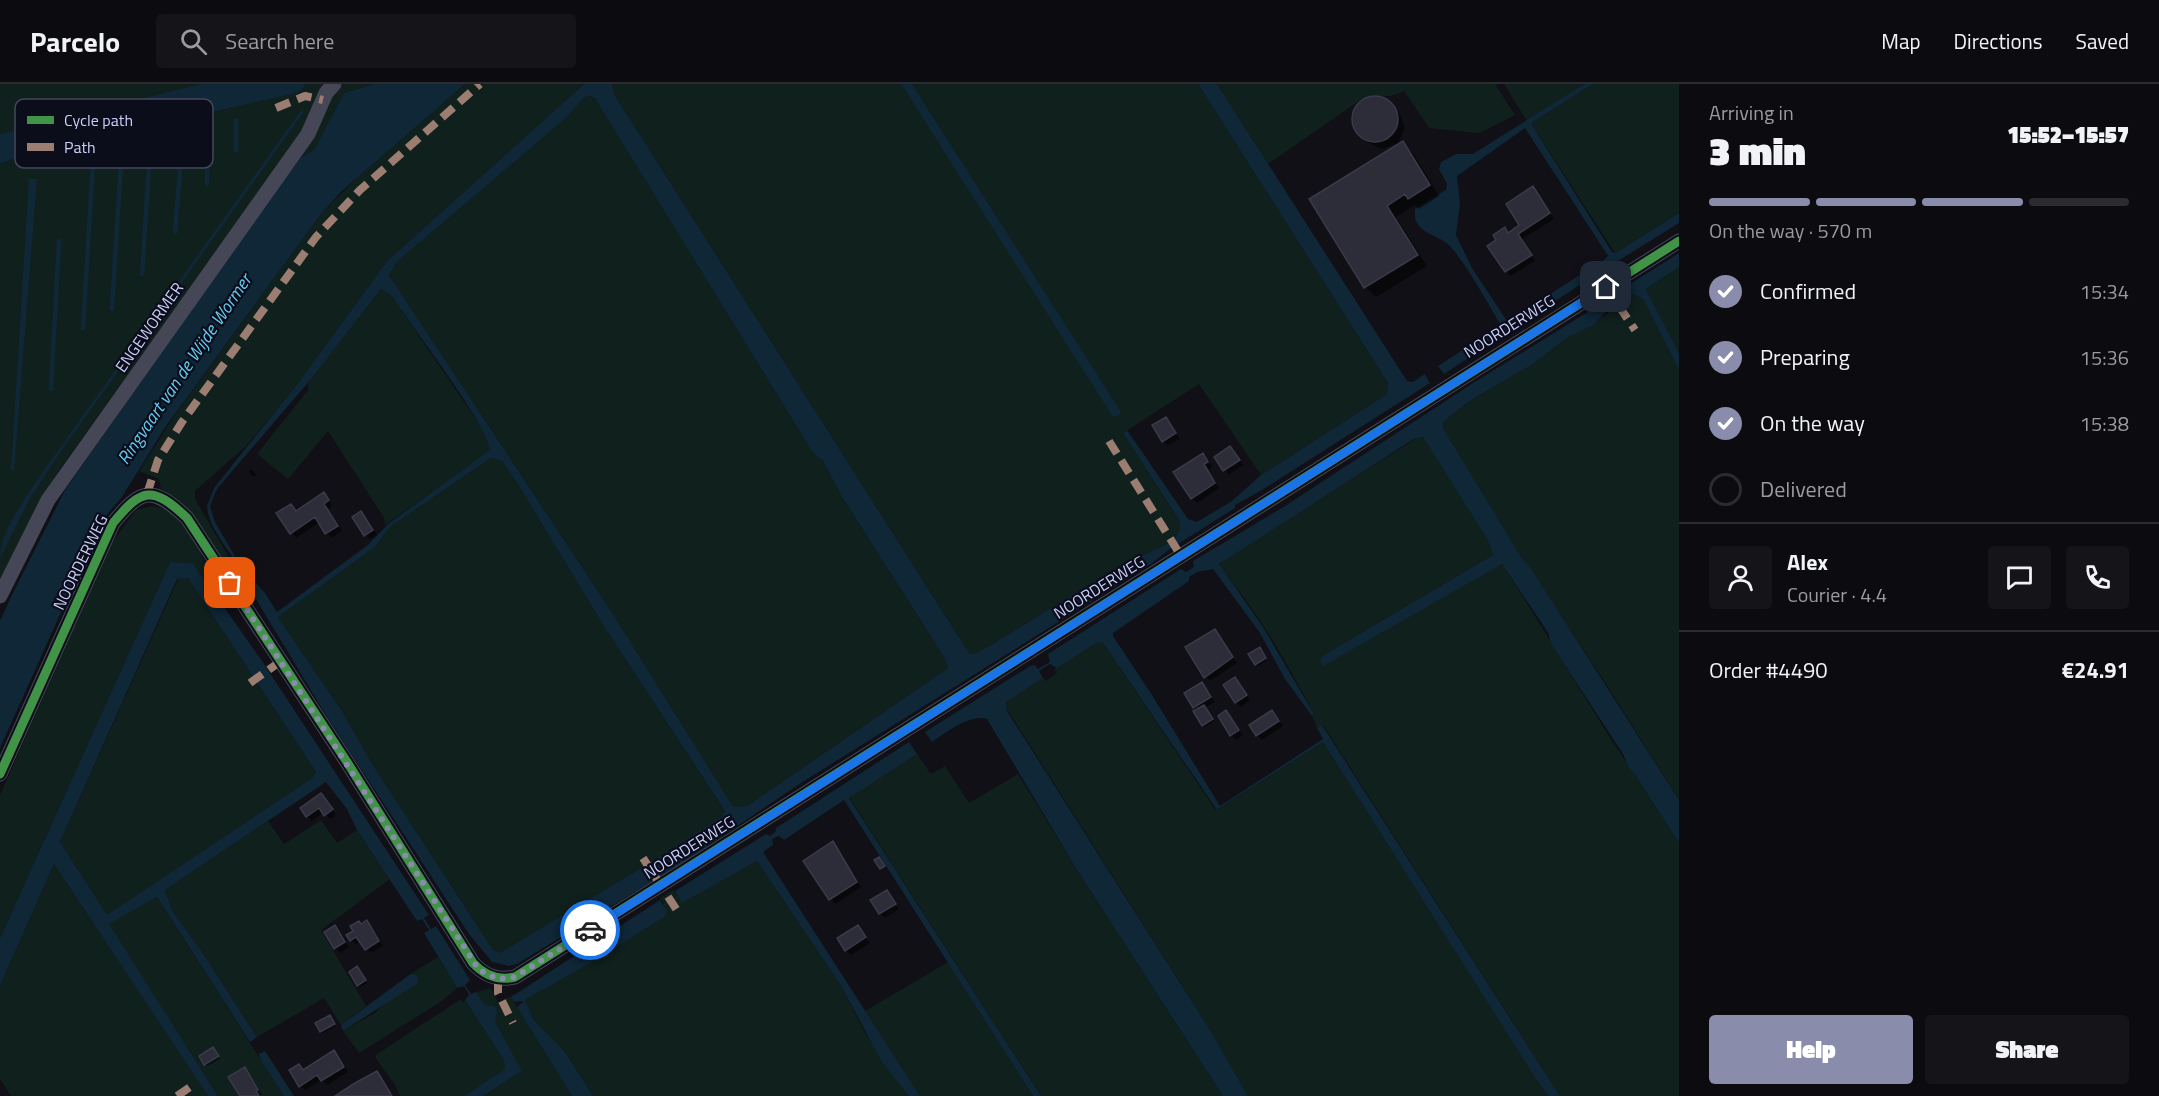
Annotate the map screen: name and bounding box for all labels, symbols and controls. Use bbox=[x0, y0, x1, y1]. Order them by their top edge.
search box bbox=[156, 14, 576, 68]
text: Parcelo bbox=[30, 20, 120, 63]
text: Search here bbox=[225, 24, 334, 58]
icon: search bbox=[177, 25, 210, 58]
text: Map bbox=[1881, 25, 1921, 57]
text: Directions bbox=[1954, 25, 2043, 57]
text: Saved bbox=[2076, 25, 2129, 57]
text: Arriving in bbox=[1709, 97, 1794, 128]
legend bbox=[15, 99, 213, 168]
text: Cycle path bbox=[64, 108, 133, 132]
text: 15:52–15:57 bbox=[2007, 118, 2129, 152]
text: 3 min bbox=[1709, 121, 1806, 180]
text: Path bbox=[64, 135, 96, 159]
text: On the way · 570 m bbox=[1709, 215, 1872, 246]
pin bbox=[1580, 261, 1631, 312]
water label: Ringvaart van de Wijde Wormer bbox=[110, 267, 259, 470]
icon: home bbox=[1589, 270, 1622, 303]
text: Confirmed bbox=[1760, 274, 1856, 308]
icon: check bbox=[1709, 275, 1742, 308]
text: 15:34 bbox=[2080, 276, 2129, 307]
street label: ENGEWORMER bbox=[109, 277, 189, 377]
street label: NOORDERWEG bbox=[1459, 288, 1559, 364]
text: Preparing bbox=[1760, 340, 1850, 374]
icon: check bbox=[1709, 341, 1742, 374]
text: 15:36 bbox=[2080, 342, 2129, 373]
text: On the way bbox=[1760, 406, 1865, 440]
icon: check bbox=[1709, 407, 1742, 440]
text: 15:38 bbox=[2080, 408, 2129, 439]
text: Delivered bbox=[1760, 472, 1847, 506]
street label: NOORDERWEG bbox=[47, 510, 113, 614]
text: Alex bbox=[1787, 545, 1828, 579]
button: person bbox=[1709, 546, 1772, 609]
button: chat bbox=[1988, 546, 2051, 609]
button: phone bbox=[2066, 546, 2129, 609]
street label: NOORDERWEG bbox=[1049, 549, 1149, 625]
pin bbox=[204, 557, 255, 608]
icon: bag bbox=[213, 566, 246, 599]
text: Courier · 4.4 bbox=[1787, 579, 1887, 610]
text: Order #4490 bbox=[1709, 653, 1828, 687]
text: €24.91 bbox=[2062, 653, 2129, 687]
street label: NOORDERWEG bbox=[639, 809, 739, 885]
courier bbox=[560, 900, 620, 960]
icon: car bbox=[574, 914, 607, 947]
button: Help bbox=[1709, 1015, 1913, 1084]
button: Share bbox=[1925, 1015, 2129, 1084]

